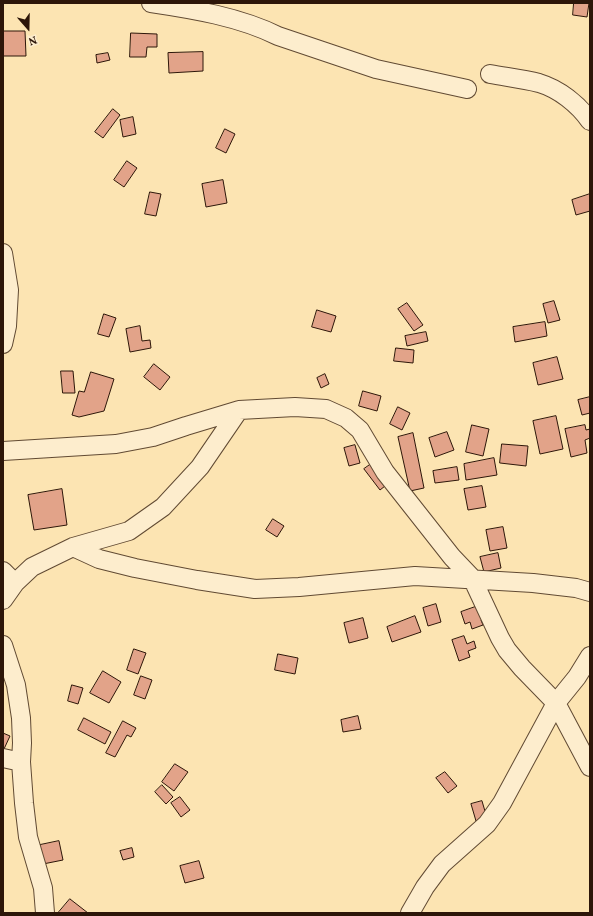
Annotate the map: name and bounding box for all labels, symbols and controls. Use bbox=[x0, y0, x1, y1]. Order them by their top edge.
north arrow bbox=[8, 8, 48, 48]
text: N bbox=[26, 31, 39, 48]

